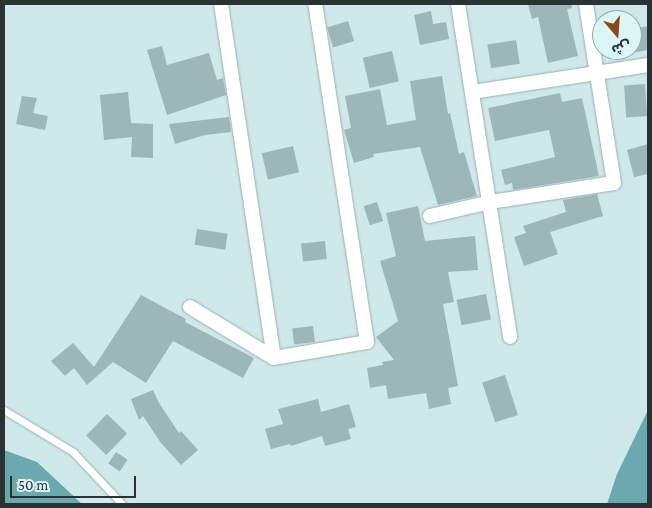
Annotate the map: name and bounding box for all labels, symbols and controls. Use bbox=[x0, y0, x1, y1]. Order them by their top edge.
north arrow bbox=[592, 10, 642, 60]
text: ش bbox=[610, 38, 633, 59]
scale bar bbox=[12, 466, 139, 498]
text: 50 m bbox=[18, 477, 48, 493]

